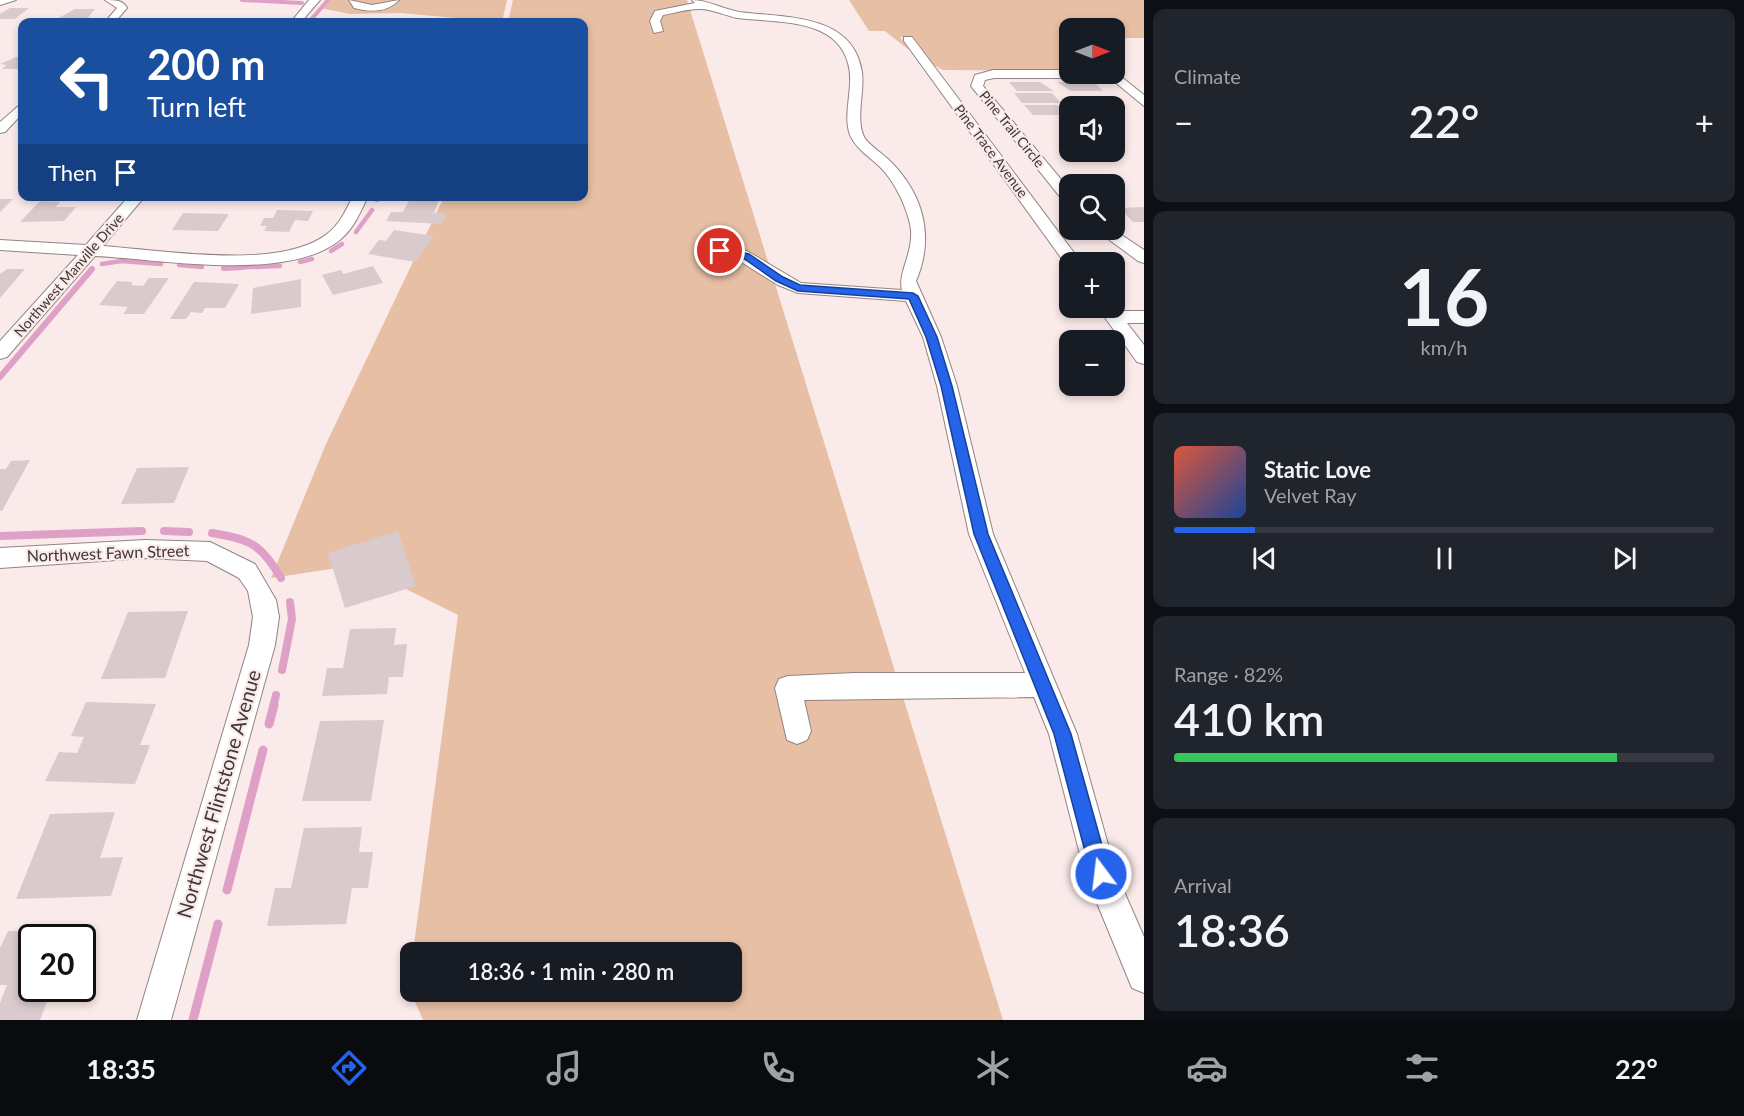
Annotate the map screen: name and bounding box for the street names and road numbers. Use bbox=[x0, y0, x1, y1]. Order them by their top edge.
street label: Pine Trail Circle bbox=[976, 87, 1049, 171]
street label: Pine Trace Avenue bbox=[951, 101, 1032, 201]
street label: Northwest Manville Drive bbox=[10, 209, 127, 340]
street label: Northwest Fawn Street bbox=[26, 540, 190, 565]
street label: Northwest Flintstone Avenue bbox=[171, 667, 265, 921]

